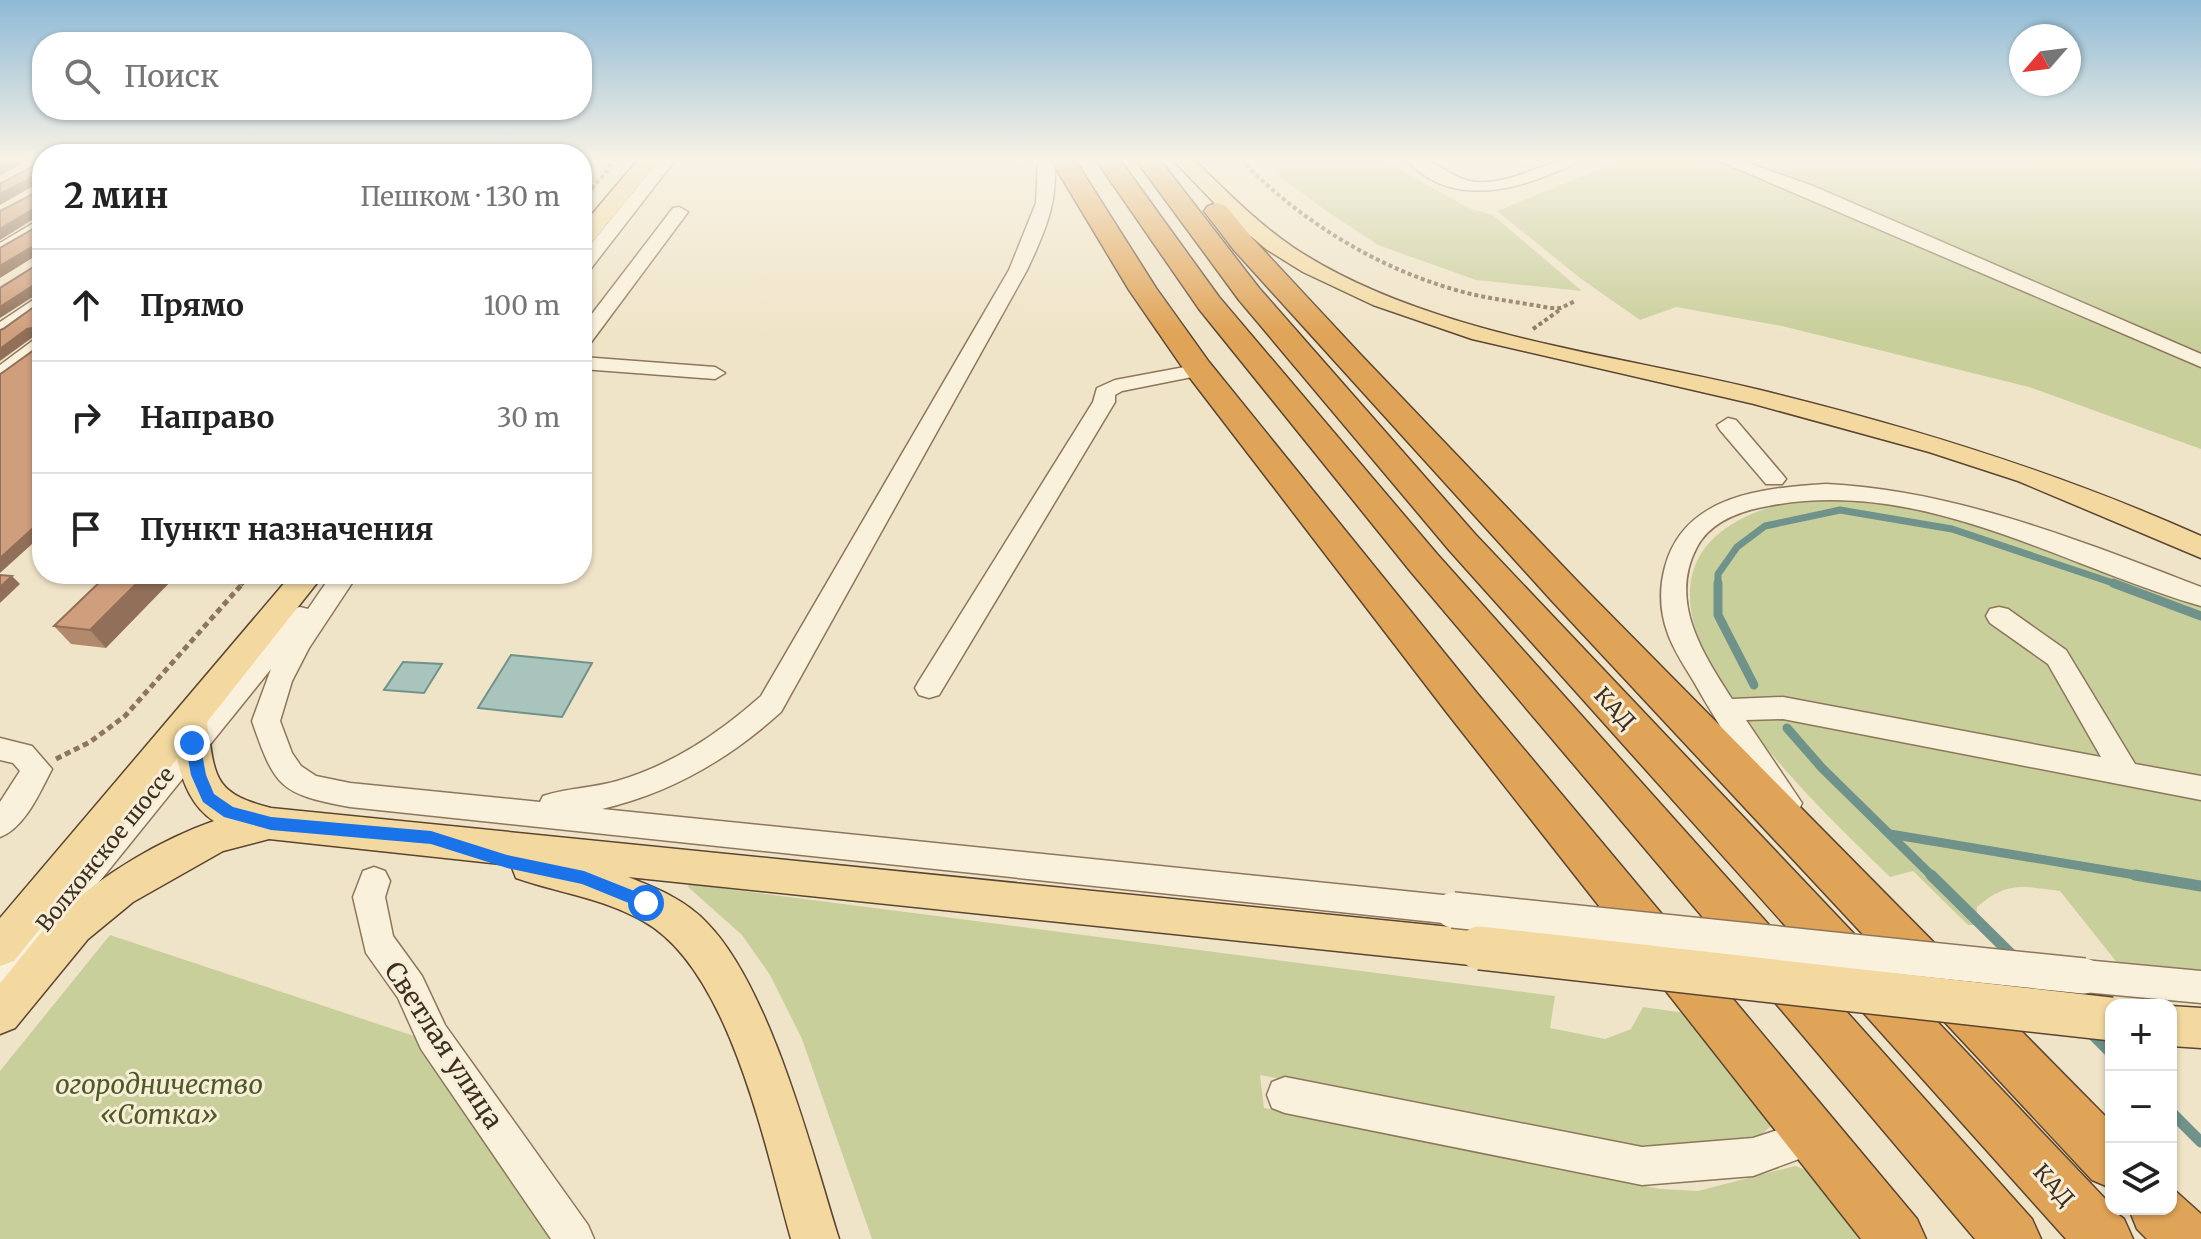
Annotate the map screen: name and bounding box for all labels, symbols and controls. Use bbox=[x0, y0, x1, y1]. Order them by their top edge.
north arrow bbox=[2009, 24, 2081, 96]
search box bbox=[32, 32, 592, 120]
icon: search bbox=[60, 54, 104, 98]
text: Поиск bbox=[124, 57, 219, 95]
text: 2 мин bbox=[64, 175, 168, 217]
text: Пешком · 130 m bbox=[360, 180, 560, 213]
icon: ahead bbox=[64, 283, 108, 327]
text: Прямо bbox=[140, 286, 244, 324]
text: 100 m bbox=[484, 289, 560, 322]
icon: right bbox=[64, 395, 108, 439]
text: Направо bbox=[140, 398, 274, 436]
text: 30 m bbox=[497, 401, 560, 434]
icon: arrive bbox=[64, 507, 108, 551]
text: Пункт назначения bbox=[140, 510, 434, 548]
street label: КАД bbox=[1588, 681, 1642, 735]
route end bbox=[174, 725, 210, 761]
street label: Волхонское шоссе bbox=[30, 761, 180, 937]
route start bbox=[628, 885, 664, 921]
street label: Светлая улица bbox=[378, 955, 510, 1135]
map controls bbox=[2105, 999, 2177, 1215]
button: + bbox=[2105, 999, 2177, 1071]
park label: огородничество «Сотка» bbox=[55, 1068, 263, 1131]
button: − bbox=[2105, 1071, 2177, 1143]
button: layers bbox=[2105, 1143, 2177, 1215]
street label: КАД bbox=[2028, 1158, 2080, 1212]

